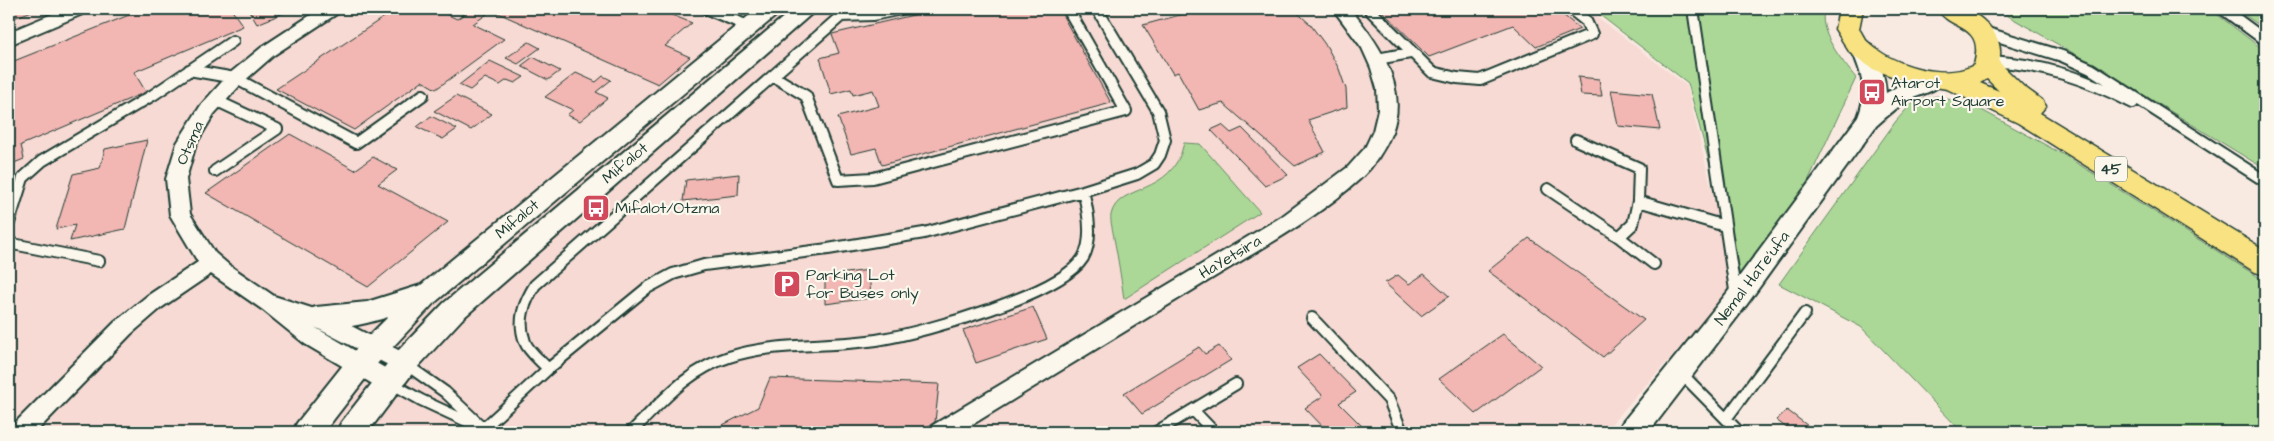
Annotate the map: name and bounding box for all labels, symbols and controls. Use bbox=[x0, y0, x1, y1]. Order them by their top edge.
place label: Atarot Airport Square bbox=[1891, 72, 2005, 112]
bus stop icon: Atarot Airport Square bbox=[1857, 77, 1887, 107]
street label: Otsma bbox=[171, 118, 209, 168]
street label: Mif'alot bbox=[597, 137, 653, 189]
road number: 45 bbox=[2095, 156, 2127, 182]
bus stop icon: Mifalot/Otzma bbox=[581, 193, 611, 223]
street label: Mifalot bbox=[490, 194, 544, 244]
place label: Mifalot/Otzma bbox=[615, 197, 719, 219]
street label: Nemal HaTe'ufa bbox=[1709, 226, 1795, 330]
street label: HaYetsira bbox=[1195, 230, 1265, 284]
place label: Parking Lot for Buses only bbox=[806, 264, 919, 305]
parking icon: Parking Lot for Buses only bbox=[772, 269, 802, 299]

